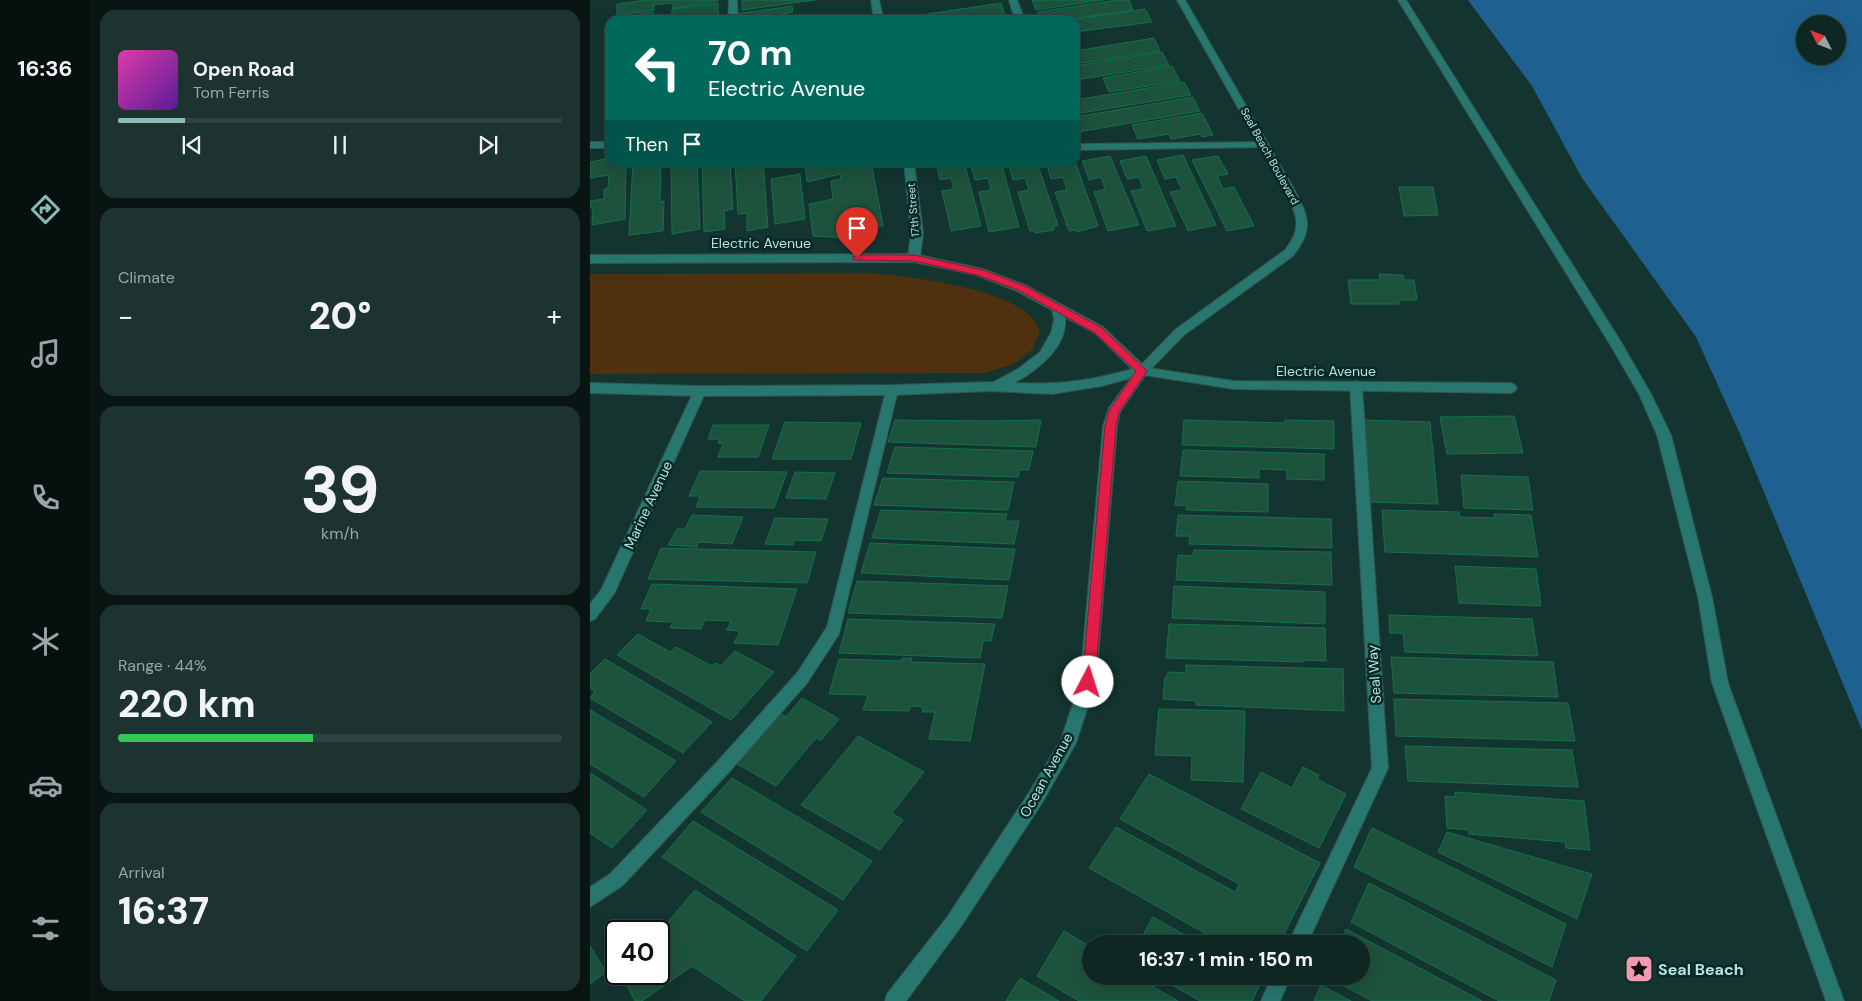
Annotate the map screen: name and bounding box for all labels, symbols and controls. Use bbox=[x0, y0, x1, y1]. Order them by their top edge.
north arrow bbox=[1796, 15, 1846, 65]
map controls bbox=[1796, 15, 1846, 65]
text: 70 m bbox=[708, 30, 792, 76]
icon: left bbox=[625, 35, 690, 100]
text: 16:36 bbox=[18, 54, 72, 83]
text: Open Road bbox=[193, 57, 295, 82]
text: Electric Avenue bbox=[708, 74, 865, 103]
text: Tom Ferris bbox=[193, 82, 270, 103]
street label: Seal Beach Boulevard bbox=[1238, 105, 1302, 207]
icon: arrive bbox=[678, 130, 706, 158]
icon: previous bbox=[178, 131, 206, 159]
icon: pause bbox=[326, 131, 354, 159]
icon: next bbox=[474, 131, 502, 159]
text: Then bbox=[625, 132, 668, 157]
street label: 17th Street bbox=[904, 182, 922, 238]
icon: directions bbox=[28, 192, 63, 227]
pin bbox=[836, 207, 878, 258]
icon: arrive bbox=[843, 214, 871, 242]
street label: Electric Avenue bbox=[711, 234, 811, 252]
text: Climate bbox=[118, 267, 175, 288]
text: 20° bbox=[309, 291, 371, 341]
text: − bbox=[118, 298, 133, 335]
text: + bbox=[547, 298, 562, 335]
icon: music bbox=[28, 336, 63, 371]
street label: Electric Avenue bbox=[1276, 362, 1376, 380]
text: 39 bbox=[301, 448, 379, 532]
street label: Marine Avenue bbox=[620, 458, 676, 552]
icon: phone bbox=[28, 480, 63, 515]
text: km/h bbox=[321, 523, 359, 544]
icon: climate bbox=[28, 624, 63, 659]
street label: Seal Way bbox=[1363, 644, 1385, 704]
text: Range · 44% bbox=[118, 655, 206, 676]
position arrow bbox=[1061, 655, 1113, 707]
text: 220 km bbox=[118, 679, 256, 729]
street label: Ocean Avenue bbox=[1015, 730, 1077, 820]
icon: car bbox=[28, 768, 63, 803]
text: Arrival bbox=[118, 862, 165, 883]
text: 16:37 bbox=[118, 886, 209, 936]
icon: filters bbox=[28, 911, 63, 946]
speed limit sign: 40 bbox=[605, 920, 670, 985]
text: 16:37 · 1 min · 150 m bbox=[1139, 947, 1313, 972]
place icon: Seal Beach bbox=[1624, 954, 1654, 984]
place label: Seal Beach bbox=[1658, 959, 1744, 980]

